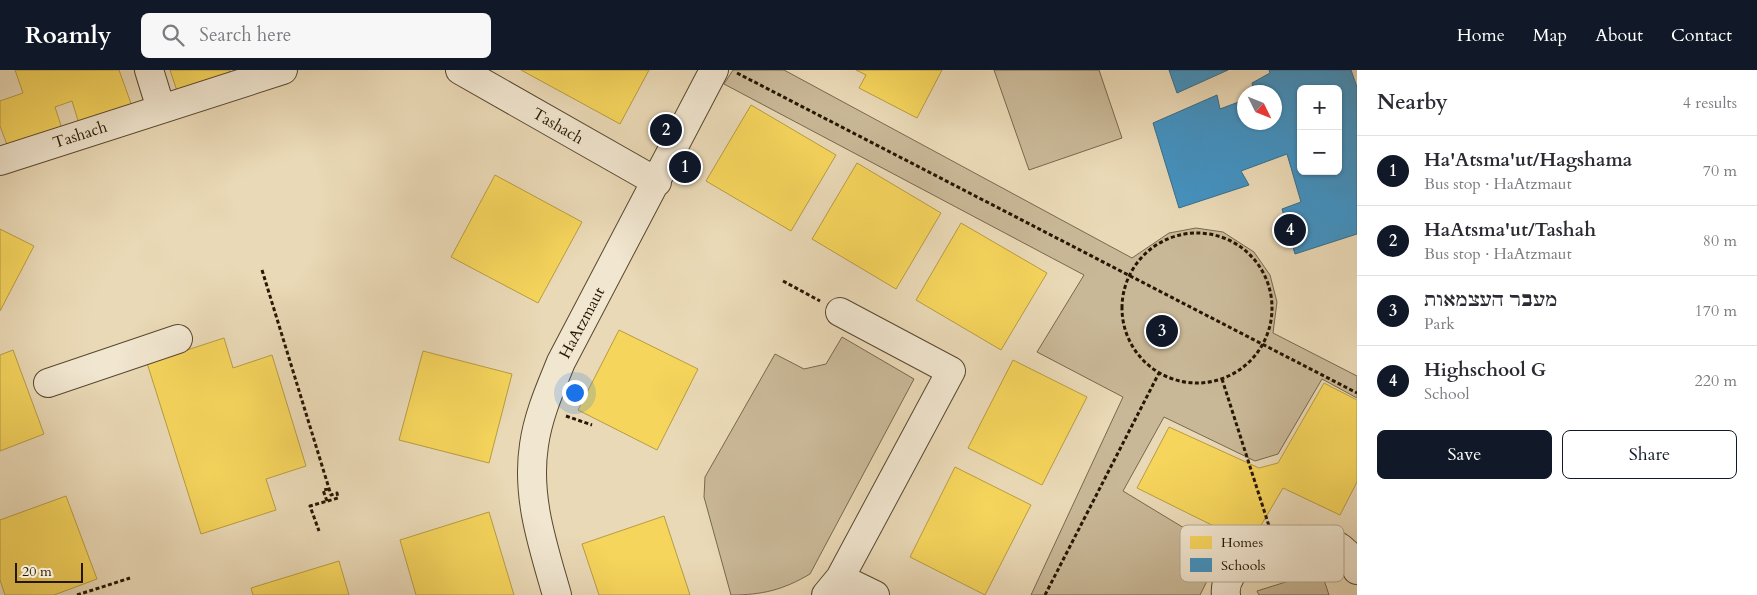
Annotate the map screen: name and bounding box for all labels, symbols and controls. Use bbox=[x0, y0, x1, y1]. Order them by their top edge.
search box bbox=[141, 13, 491, 58]
text: Roamly bbox=[25, 19, 111, 52]
icon: search bbox=[159, 21, 187, 49]
text: Search here bbox=[199, 22, 291, 48]
text: Home bbox=[1457, 23, 1505, 48]
text: Map bbox=[1533, 23, 1567, 48]
text: About bbox=[1595, 23, 1643, 48]
text: Contact bbox=[1671, 23, 1732, 48]
north arrow bbox=[1237, 85, 1282, 130]
map controls bbox=[1297, 85, 1342, 175]
button: + bbox=[1297, 85, 1342, 130]
text: Nearby bbox=[1377, 88, 1448, 117]
text: 4 results bbox=[1683, 92, 1737, 114]
street label: Tashach bbox=[528, 103, 588, 150]
pin: 2 bbox=[650, 111, 682, 149]
street label: Tashach bbox=[50, 116, 110, 154]
button: − bbox=[1297, 130, 1342, 175]
text: Ha'Atsma'ut/Hagshama bbox=[1424, 147, 1632, 173]
pin: 1 bbox=[669, 148, 701, 186]
text: 1 bbox=[1389, 160, 1397, 182]
text: 70 m bbox=[1703, 160, 1737, 182]
text: Bus stop · HaAtzmaut bbox=[1424, 173, 1572, 195]
pin: 4 bbox=[1274, 211, 1306, 249]
text: HaAtsma'ut/Tashah bbox=[1424, 217, 1596, 243]
text: 2 bbox=[1389, 230, 1397, 252]
text: 80 m bbox=[1703, 230, 1737, 252]
text: Bus stop · HaAtzmaut bbox=[1424, 243, 1572, 265]
street label: HaAtzmaut bbox=[554, 283, 610, 363]
text: מעבר העצמאות bbox=[1424, 287, 1557, 313]
text: 3 bbox=[1389, 300, 1397, 322]
text: 170 m bbox=[1695, 300, 1737, 322]
pin: 3 bbox=[1146, 312, 1178, 350]
text: Park bbox=[1424, 313, 1455, 335]
text: Highschool G bbox=[1424, 357, 1546, 383]
text: 4 bbox=[1389, 370, 1397, 392]
text: 220 m bbox=[1695, 370, 1737, 392]
your location bbox=[562, 380, 588, 406]
text: School bbox=[1424, 383, 1469, 405]
button: Save bbox=[1377, 430, 1552, 479]
button: Share bbox=[1562, 430, 1737, 479]
legend bbox=[1180, 525, 1344, 582]
text: Homes bbox=[1221, 533, 1263, 552]
text: Schools bbox=[1221, 556, 1266, 575]
scale bar bbox=[15, 560, 82, 583]
text: 20 m bbox=[22, 562, 52, 581]

